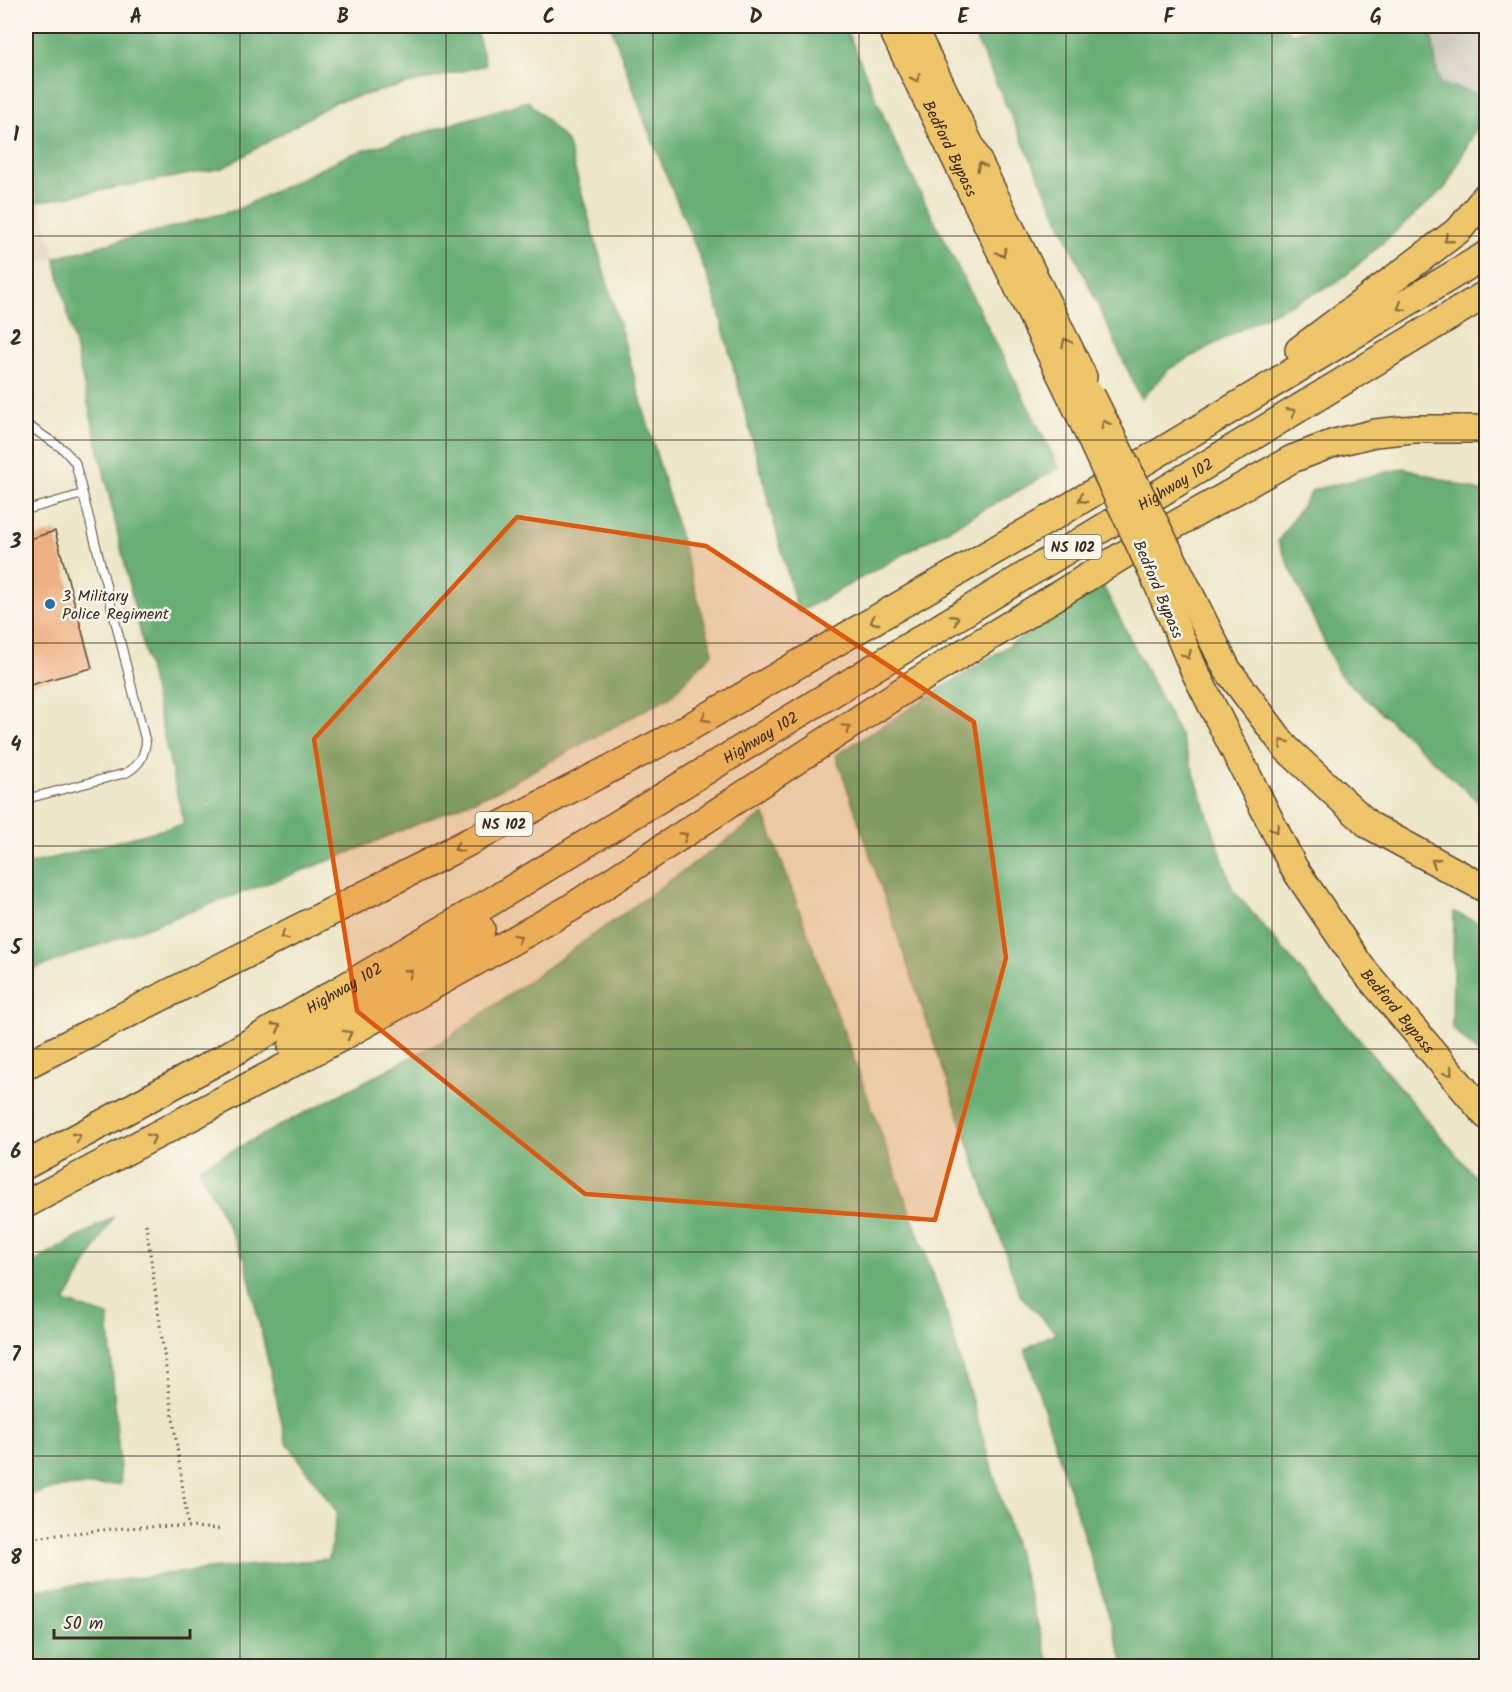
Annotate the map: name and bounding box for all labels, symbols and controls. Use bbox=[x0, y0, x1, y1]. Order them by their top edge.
text: A bbox=[130, 2, 142, 34]
text: B bbox=[337, 2, 349, 34]
text: C bbox=[543, 2, 555, 34]
text: D bbox=[749, 2, 763, 34]
text: E bbox=[957, 2, 969, 34]
text: F bbox=[1164, 2, 1176, 34]
text: G bbox=[1370, 2, 1382, 34]
one-way arrow bbox=[909, 72, 921, 83]
street label: Bedford Bypass bbox=[915, 96, 983, 202]
text: 1 bbox=[13, 120, 19, 152]
one-way arrow bbox=[977, 162, 988, 173]
one-way arrow bbox=[1444, 232, 1455, 243]
one-way arrow bbox=[995, 247, 1006, 258]
one-way arrow bbox=[1397, 300, 1407, 311]
text: 2 bbox=[10, 324, 22, 356]
one-way arrow bbox=[1061, 337, 1073, 348]
one-way arrow bbox=[1286, 408, 1296, 420]
one-way arrow bbox=[1101, 419, 1113, 430]
street label: Highway 102 bbox=[1133, 452, 1219, 518]
one-way arrow bbox=[1078, 492, 1088, 504]
text: 3 bbox=[10, 527, 22, 559]
road number: NS 102 bbox=[1044, 535, 1102, 559]
street label: Bedford Bypass bbox=[1126, 536, 1190, 643]
place label: 3 Military Police Regiment bbox=[62, 584, 170, 627]
marker: 3 Military Police Regiment bbox=[43, 597, 57, 611]
one-way arrow bbox=[870, 614, 880, 625]
one-way arrow bbox=[949, 615, 959, 627]
one-way arrow bbox=[1180, 649, 1192, 660]
street label: Highway 102 bbox=[718, 706, 804, 771]
one-way arrow bbox=[701, 711, 711, 722]
one-way arrow bbox=[841, 724, 851, 736]
text: 4 bbox=[11, 730, 22, 762]
one-way arrow bbox=[1279, 738, 1290, 749]
road number: NS 102 bbox=[476, 812, 532, 836]
one-way arrow bbox=[1268, 823, 1279, 834]
one-way arrow bbox=[678, 831, 688, 843]
one-way arrow bbox=[453, 841, 464, 852]
one-way arrow bbox=[1431, 858, 1441, 869]
one-way arrow bbox=[279, 928, 290, 940]
text: 5 bbox=[10, 933, 23, 965]
one-way arrow bbox=[512, 934, 522, 945]
street label: Highway 102 bbox=[301, 957, 388, 1021]
street label: Bedford Bypass bbox=[1353, 964, 1440, 1060]
one-way arrow bbox=[403, 968, 413, 980]
one-way arrow bbox=[271, 1023, 281, 1034]
one-way arrow bbox=[342, 1030, 352, 1041]
one-way arrow bbox=[1442, 1065, 1453, 1076]
one-way arrow bbox=[71, 1133, 81, 1144]
one-way arrow bbox=[146, 1134, 156, 1145]
text: 6 bbox=[11, 1137, 22, 1169]
text: 7 bbox=[11, 1340, 21, 1372]
text: 8 bbox=[10, 1543, 22, 1575]
scale bar bbox=[54, 1602, 190, 1640]
text: 50 m bbox=[63, 1610, 103, 1639]

